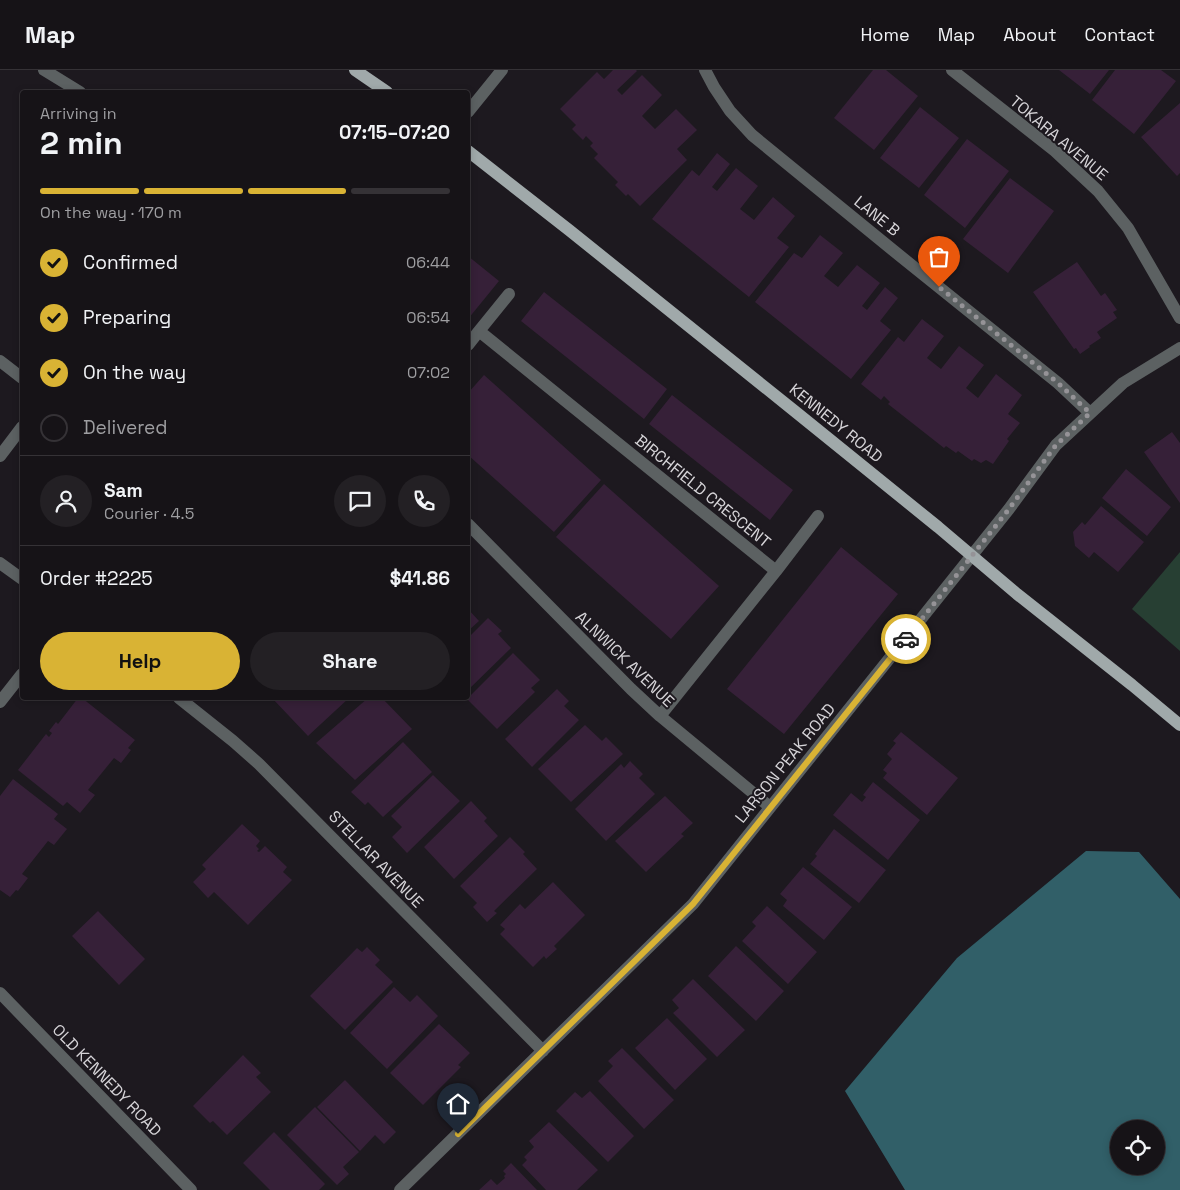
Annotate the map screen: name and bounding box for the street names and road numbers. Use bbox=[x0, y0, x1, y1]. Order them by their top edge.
street label: TOKARA AVENUE bbox=[1006, 91, 1112, 185]
street label: LANE B bbox=[850, 191, 904, 241]
street label: KENNEDY ROAD bbox=[785, 379, 887, 467]
street label: BIRCHFIELD CRESCENT bbox=[631, 430, 775, 552]
street label: ALNWICK AVENUE bbox=[571, 606, 679, 712]
street label: LARSON PEAK ROAD bbox=[730, 699, 840, 827]
street label: STELLAR AVENUE bbox=[324, 806, 428, 912]
street label: OLD KENNEDY ROAD bbox=[48, 1019, 166, 1141]

